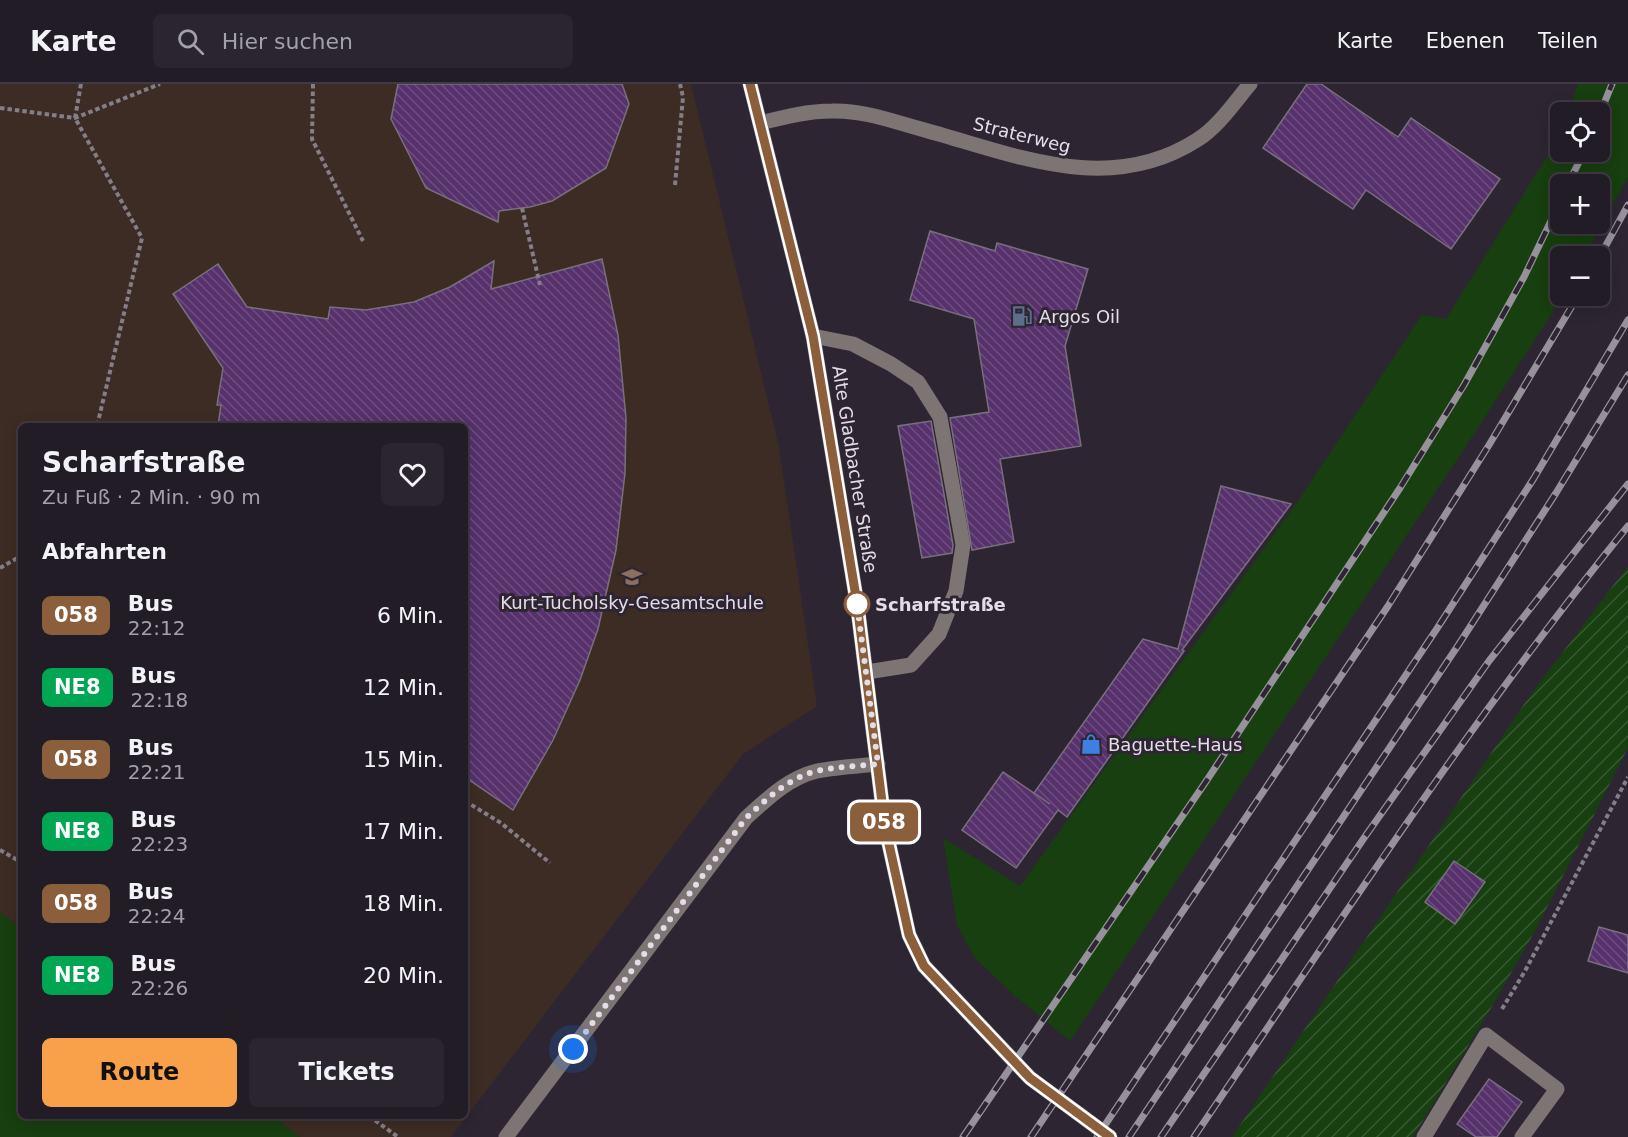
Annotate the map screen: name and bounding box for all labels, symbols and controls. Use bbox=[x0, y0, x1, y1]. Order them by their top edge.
search box bbox=[153, 14, 573, 68]
text: Karte bbox=[30, 25, 117, 58]
icon: search bbox=[174, 25, 207, 58]
text: Hier suchen bbox=[222, 29, 353, 54]
text: Karte bbox=[1337, 29, 1393, 53]
text: Ebenen bbox=[1426, 29, 1505, 53]
text: Teilen bbox=[1538, 29, 1598, 53]
map controls bbox=[1550, 102, 1610, 306]
button: locate bbox=[1550, 102, 1610, 162]
street label: Straterweg bbox=[971, 113, 1073, 157]
button: + bbox=[1550, 174, 1610, 234]
button: − bbox=[1550, 246, 1610, 306]
fuel station icon: Argos Oil bbox=[1010, 304, 1034, 328]
place label: Argos Oil bbox=[1039, 306, 1120, 327]
street label: Alte Gladbacher Straße bbox=[828, 364, 882, 574]
button: heart bbox=[381, 443, 444, 506]
text: Scharfstraße bbox=[42, 446, 245, 479]
text: Zu Fuß · 2 Min. · 90 m bbox=[42, 485, 261, 509]
text: Abfahrten bbox=[42, 539, 167, 564]
school or university icon: Kurt-Tucholsky-Gesamtschule bbox=[620, 565, 644, 589]
text: Bus bbox=[128, 591, 173, 616]
marker: Scharfstraße bbox=[844, 591, 870, 617]
place label: Kurt-Tucholsky-Gesamtschule bbox=[500, 592, 764, 613]
place label: Scharfstraße bbox=[875, 594, 1006, 615]
text: 058 bbox=[54, 603, 98, 627]
text: 6 Min. bbox=[377, 603, 444, 628]
text: 22:12 bbox=[128, 616, 185, 640]
text: Bus bbox=[131, 663, 176, 688]
text: NE8 bbox=[54, 675, 101, 699]
text: 12 Min. bbox=[363, 675, 444, 700]
text: 22:18 bbox=[131, 688, 188, 712]
shop icon: Baguette-Haus bbox=[1079, 732, 1103, 756]
place label: Baguette-Haus bbox=[1108, 734, 1242, 755]
text: Bus bbox=[128, 735, 173, 760]
text: 058 bbox=[54, 747, 98, 771]
text: 15 Min. bbox=[363, 747, 444, 772]
text: 22:21 bbox=[128, 760, 185, 784]
line badge: 058 bbox=[850, 802, 918, 842]
text: Bus bbox=[131, 807, 176, 832]
text: 058 bbox=[862, 810, 906, 834]
text: NE8 bbox=[54, 819, 101, 843]
text: 17 Min. bbox=[363, 819, 444, 844]
text: 22:23 bbox=[131, 832, 188, 856]
text: Bus bbox=[128, 879, 173, 904]
text: 058 bbox=[54, 891, 98, 915]
text: 18 Min. bbox=[363, 891, 444, 916]
text: 22:24 bbox=[128, 904, 185, 928]
text: Bus bbox=[131, 951, 176, 976]
text: NE8 bbox=[54, 963, 101, 987]
text: 20 Min. bbox=[363, 963, 444, 988]
text: 22:26 bbox=[131, 976, 188, 1000]
your location bbox=[558, 1034, 588, 1064]
button: Route bbox=[42, 1038, 237, 1107]
button: Tickets bbox=[249, 1038, 444, 1107]

